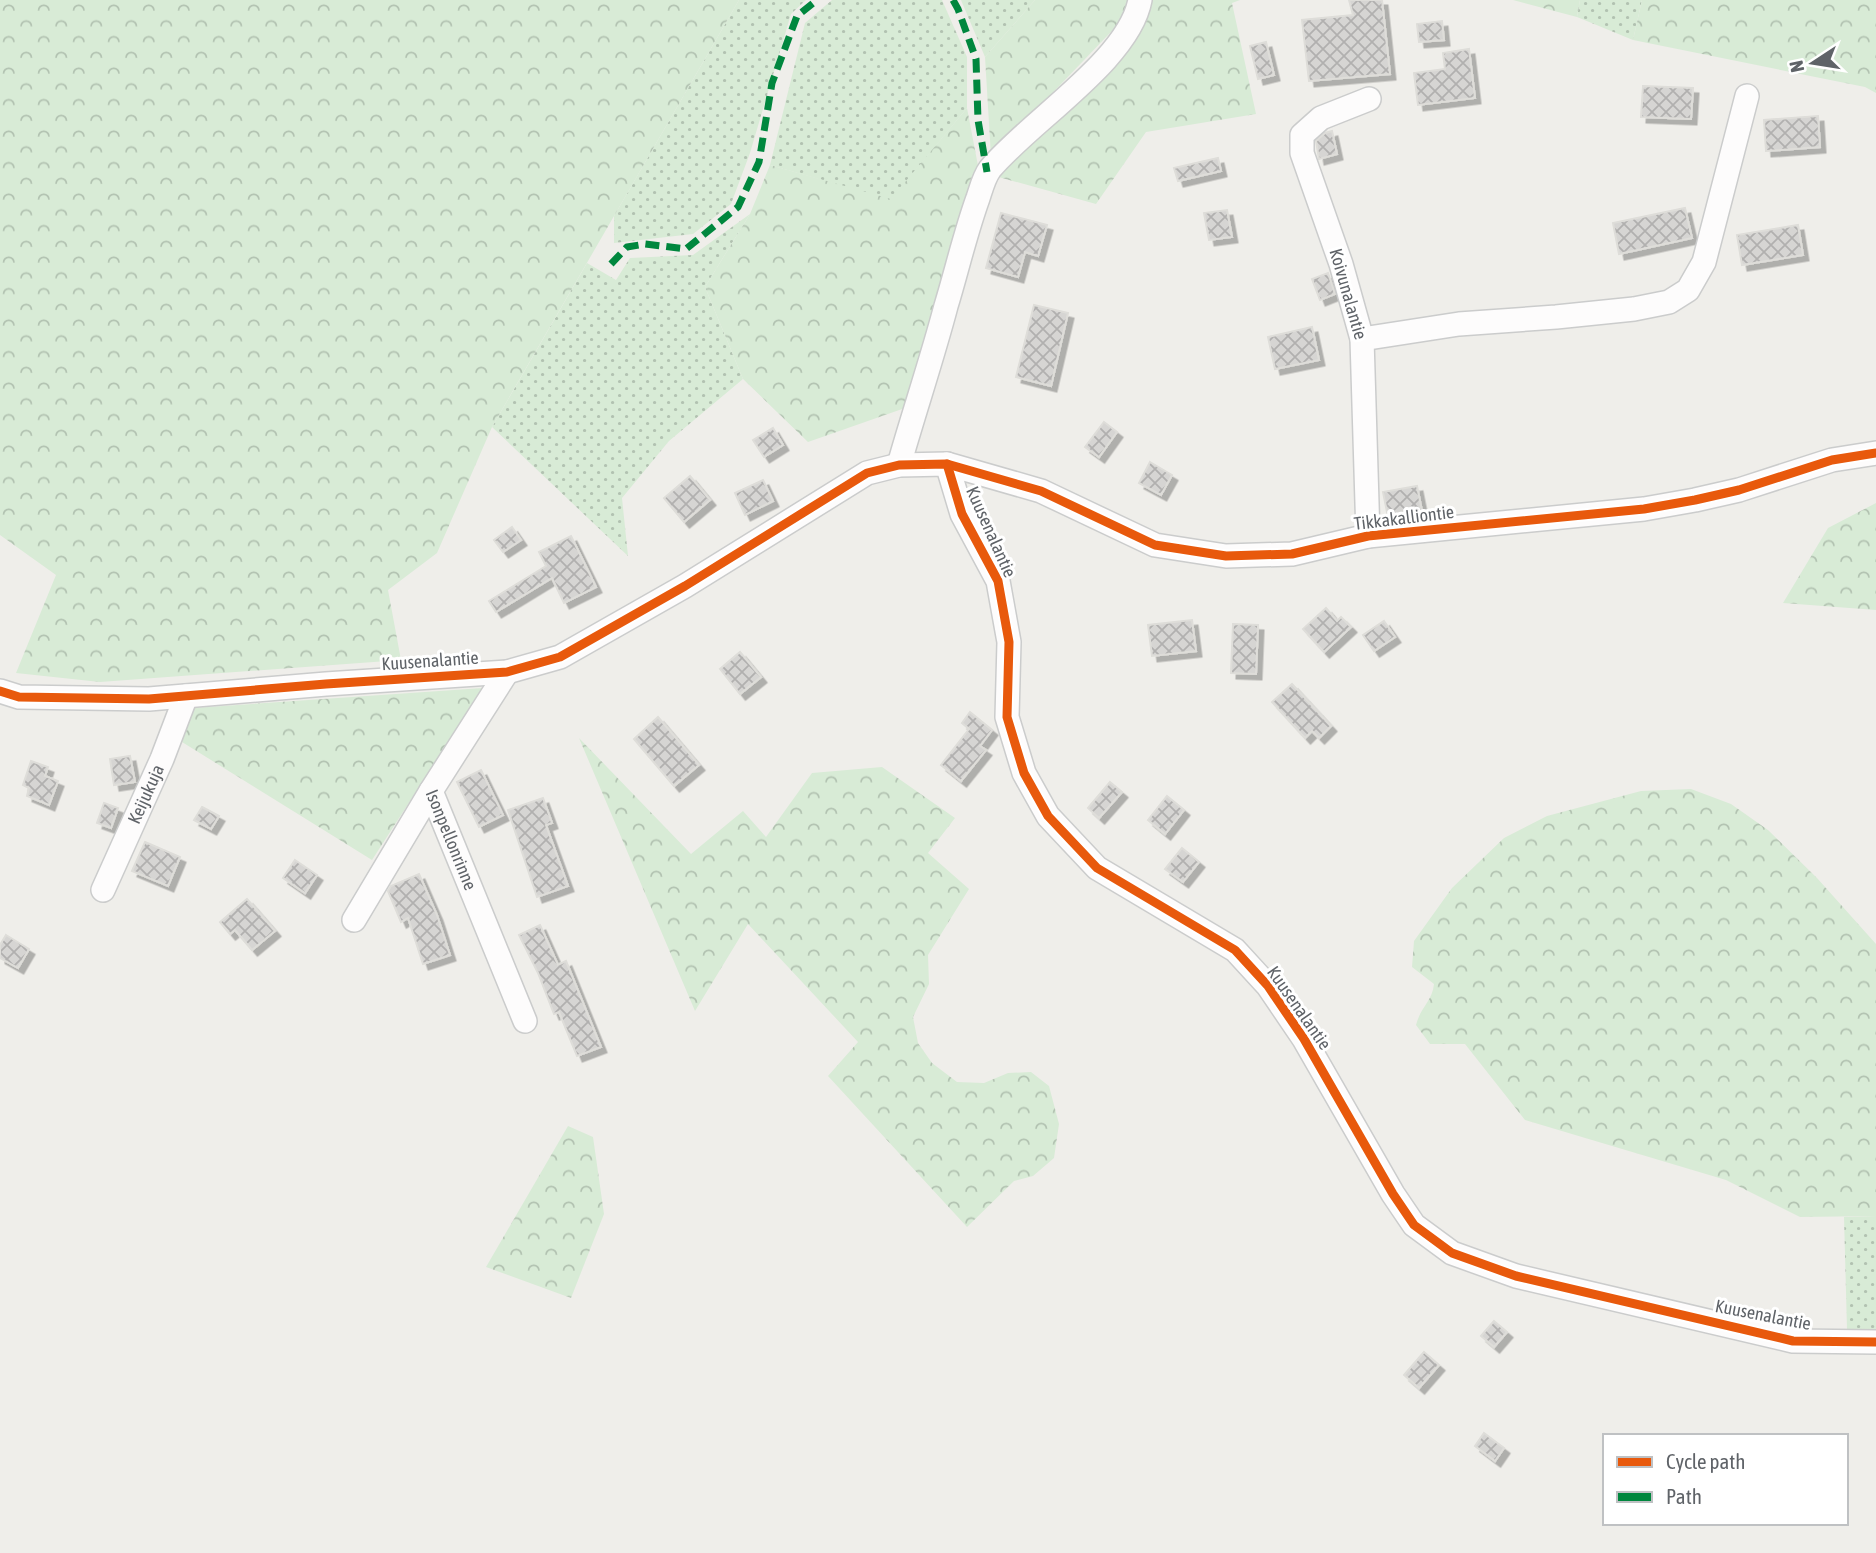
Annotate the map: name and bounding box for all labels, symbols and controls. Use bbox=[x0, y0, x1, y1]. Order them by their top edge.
north arrow bbox=[1778, 28, 1848, 98]
text: N bbox=[1784, 59, 1808, 74]
street label: Koivunalantie bbox=[1325, 246, 1371, 342]
street label: Kuusenalantie bbox=[962, 483, 1021, 580]
street label: Tikkakalliontie bbox=[1353, 501, 1455, 534]
street label: Kuusenalantie bbox=[381, 647, 479, 674]
street label: Keijukuja bbox=[123, 761, 168, 827]
street label: Isonpellonrinne bbox=[422, 786, 481, 893]
street label: Kuusenalantie bbox=[1263, 962, 1336, 1053]
street label: Kuusenalantie bbox=[1713, 1295, 1813, 1334]
legend bbox=[1603, 1434, 1848, 1525]
text: Cycle path bbox=[1666, 1449, 1745, 1473]
text: Path bbox=[1666, 1484, 1702, 1508]

